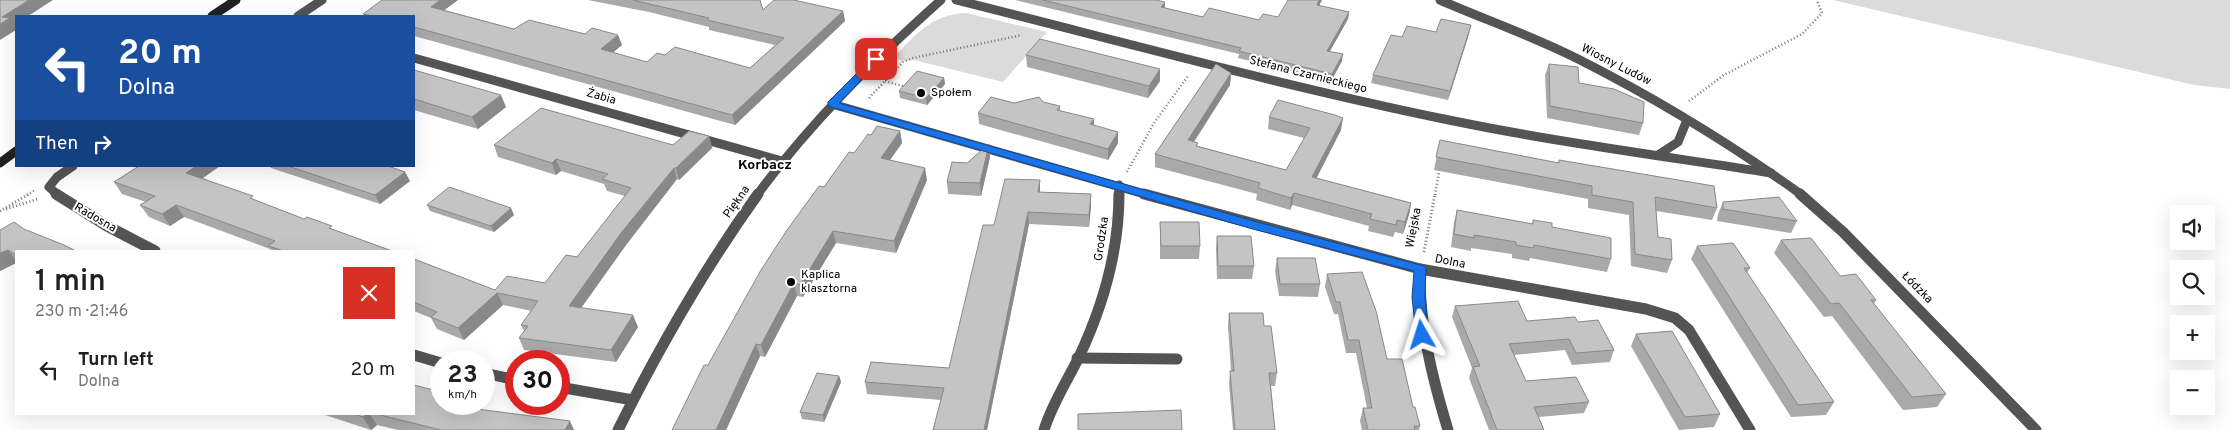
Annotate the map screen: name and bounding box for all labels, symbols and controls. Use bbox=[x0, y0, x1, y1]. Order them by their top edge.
text: 20 m bbox=[118, 32, 202, 76]
icon: left bbox=[35, 35, 100, 100]
pin bbox=[855, 38, 897, 80]
street label: Wiosny Ludów bbox=[1578, 40, 1654, 90]
icon: arrive bbox=[862, 45, 890, 73]
street label: Stefana Czarnieckiego bbox=[1247, 53, 1369, 97]
text: Dolna bbox=[118, 75, 175, 102]
street label: Żabia bbox=[584, 85, 618, 109]
place label: Społem bbox=[931, 85, 972, 101]
marker: Społem bbox=[915, 87, 927, 99]
icon: right bbox=[88, 130, 116, 158]
text: Then bbox=[35, 132, 78, 156]
district label: Korbacz bbox=[738, 157, 792, 174]
street label: Piękna bbox=[720, 182, 754, 222]
street label: Radosna bbox=[71, 199, 119, 237]
map controls bbox=[2170, 205, 2215, 415]
button: sound bbox=[2170, 205, 2215, 250]
street label: Wiejska bbox=[1402, 207, 1426, 249]
street label: Grodzka bbox=[1091, 216, 1113, 262]
street label: Dolna bbox=[1433, 251, 1467, 273]
button: search bbox=[2170, 260, 2215, 305]
text: 1 min bbox=[35, 264, 106, 301]
button: close bbox=[343, 267, 395, 319]
place label: Kaplica klasztorna bbox=[801, 267, 857, 297]
street label: Łódzka bbox=[1898, 269, 1936, 307]
marker: Kaplica klasztorna bbox=[785, 276, 797, 288]
text: 230 m · 21:46 bbox=[35, 302, 128, 322]
position arrow bbox=[1395, 308, 1447, 360]
button: + bbox=[2170, 315, 2215, 360]
text: Turn left bbox=[78, 348, 154, 372]
speed limit sign: 30 bbox=[505, 350, 570, 415]
icon: left bbox=[35, 356, 63, 384]
text: 20 m bbox=[351, 358, 395, 382]
text: 23 bbox=[447, 360, 478, 392]
button: − bbox=[2170, 370, 2215, 415]
text: Dolna bbox=[78, 372, 119, 392]
text: km/h bbox=[448, 387, 477, 403]

